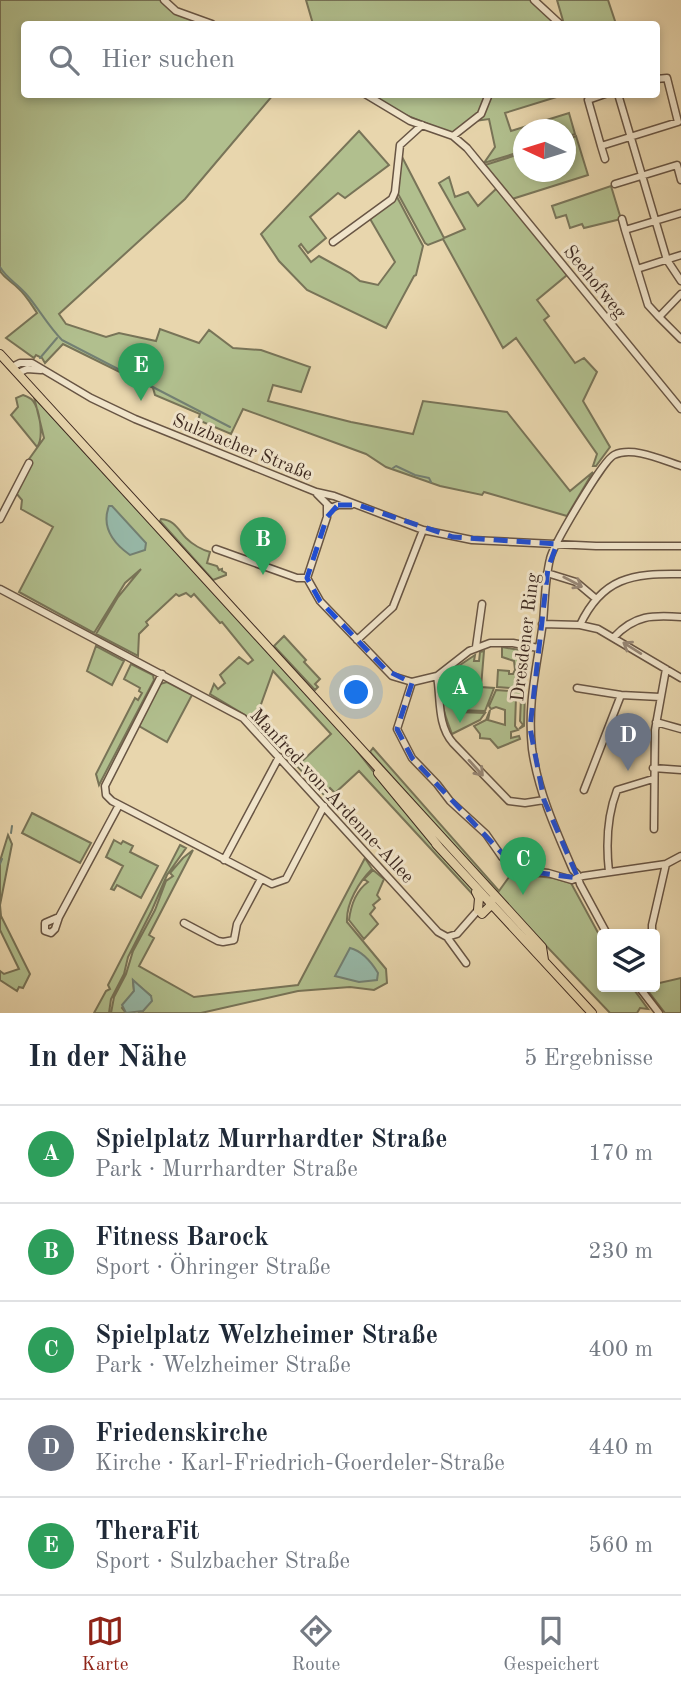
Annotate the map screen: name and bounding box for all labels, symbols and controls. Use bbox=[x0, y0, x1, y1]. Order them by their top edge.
search box bbox=[21, 21, 660, 98]
icon: search bbox=[45, 41, 83, 79]
text: Hier suchen bbox=[101, 47, 235, 73]
north arrow bbox=[513, 119, 576, 182]
street label: Seehofweg bbox=[559, 242, 630, 323]
pin: E bbox=[118, 343, 164, 401]
street label: Sulzbacher Straße bbox=[169, 412, 315, 485]
pin: B bbox=[240, 517, 286, 575]
street label: Dresdener Ring bbox=[509, 571, 544, 703]
one-way arrow bbox=[562, 576, 583, 589]
one-way arrow bbox=[623, 641, 642, 656]
pin: A bbox=[437, 665, 483, 723]
your location bbox=[339, 675, 373, 709]
street label: Manfred-von-Ardenne-Allee bbox=[246, 706, 417, 888]
pin: D bbox=[605, 713, 651, 771]
one-way arrow bbox=[468, 759, 484, 777]
pin: C bbox=[500, 837, 546, 895]
map controls bbox=[597, 929, 660, 992]
button: layers bbox=[597, 929, 660, 992]
text: In der Nähe bbox=[28, 1043, 187, 1073]
text: 5 Ergebnisse bbox=[524, 1047, 653, 1070]
text: Spielplatz Murrhardter Straße bbox=[95, 1127, 447, 1153]
text: A bbox=[42, 1142, 60, 1165]
text: 170 m bbox=[588, 1142, 653, 1165]
text: Park · Murrhardter Straße bbox=[95, 1158, 358, 1181]
text: Fitness Barock bbox=[95, 1225, 269, 1251]
text: B bbox=[43, 1240, 59, 1263]
text: 230 m bbox=[588, 1240, 653, 1263]
text: Sport · Öhringer Straße bbox=[95, 1256, 331, 1279]
text: Spielplatz Welzheimer Straße bbox=[95, 1323, 438, 1349]
text: C bbox=[43, 1338, 59, 1361]
text: 400 m bbox=[588, 1338, 653, 1361]
text: Park · Welzheimer Straße bbox=[95, 1354, 351, 1377]
text: Friedenskirche bbox=[95, 1421, 268, 1447]
text: D bbox=[42, 1436, 60, 1459]
text: 440 m bbox=[588, 1436, 653, 1459]
text: Kirche · Karl-Friedrich-Goerdeler-Straße bbox=[95, 1452, 505, 1475]
text: TheraFit bbox=[95, 1519, 200, 1545]
text: E bbox=[43, 1534, 59, 1557]
text: 560 m bbox=[588, 1534, 653, 1557]
text: Sport · Sulzbacher Straße bbox=[95, 1550, 350, 1573]
tab: Karte bbox=[82, 1612, 128, 1677]
tab: Route bbox=[292, 1612, 340, 1677]
tab: Gespeichert bbox=[503, 1612, 599, 1677]

